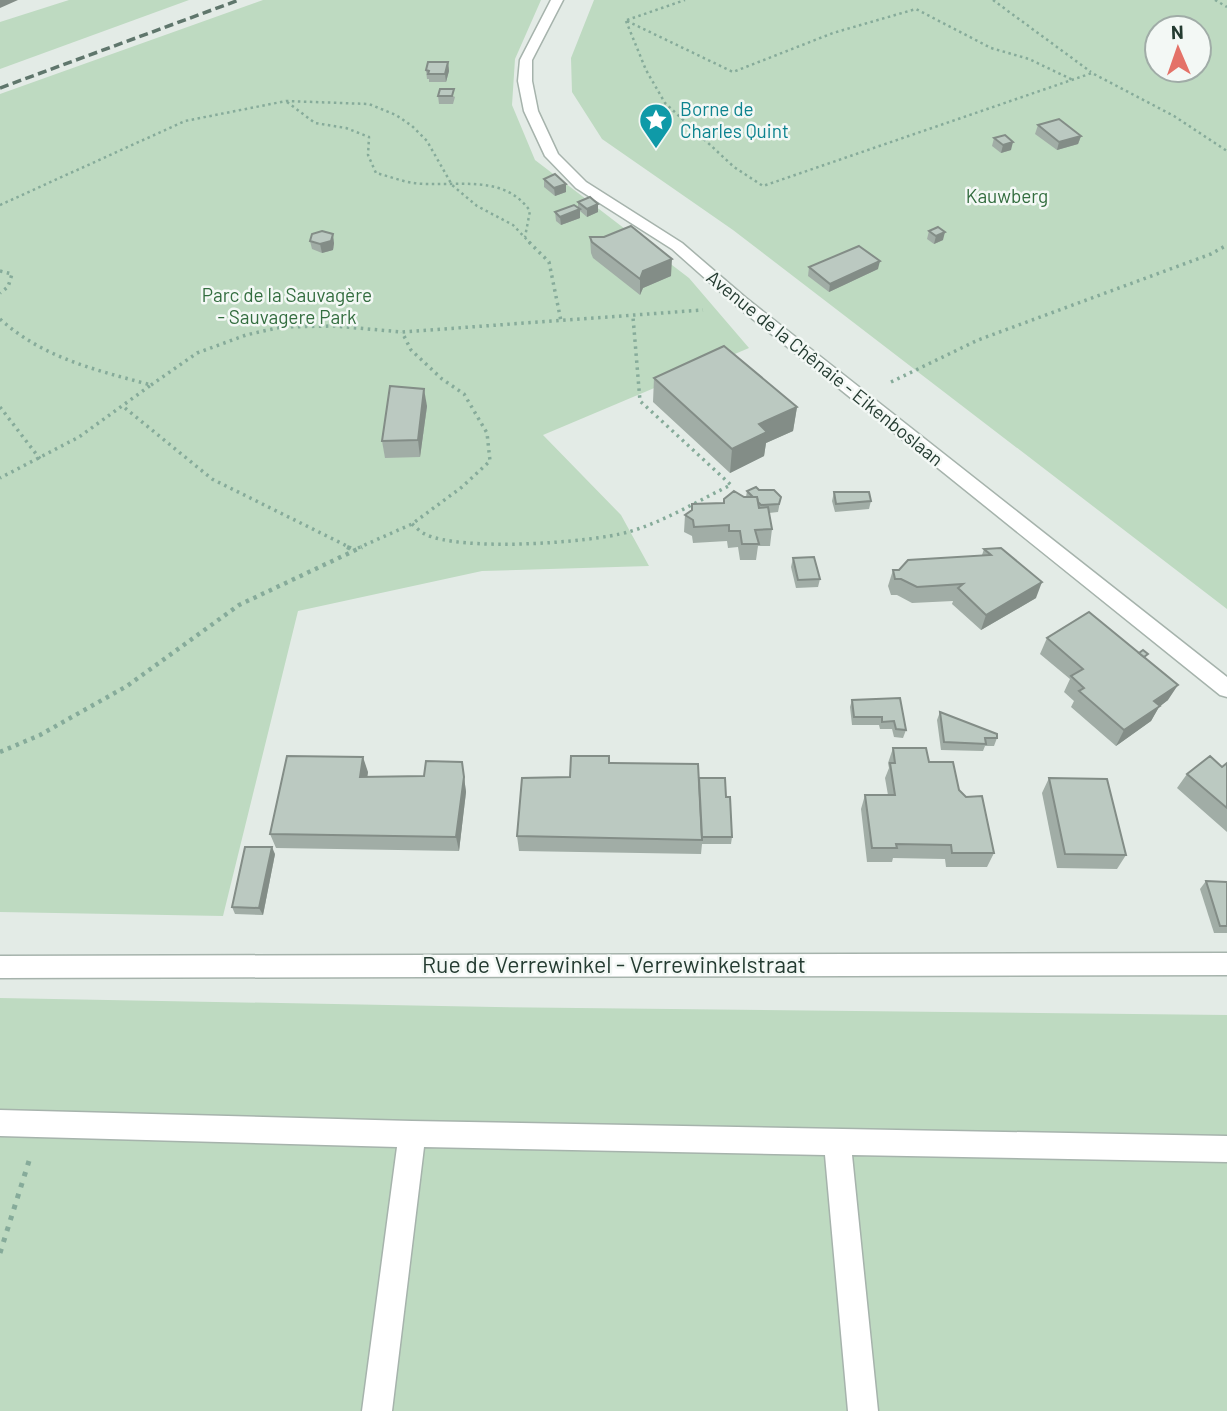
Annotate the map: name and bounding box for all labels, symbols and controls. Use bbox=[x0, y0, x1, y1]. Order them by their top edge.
north arrow bbox=[1143, 14, 1213, 84]
text: N bbox=[1171, 20, 1184, 43]
place label: Borne de Charles Quint bbox=[680, 97, 789, 142]
place icon: Borne de Charles Quint bbox=[637, 101, 675, 150]
park label: Kauwberg bbox=[966, 184, 1048, 207]
street label: Avenue de la Chênaie - Eikenboslaan bbox=[702, 265, 948, 470]
park label: Parc de la Sauvagère - Sauvagere Park bbox=[202, 283, 372, 328]
street label: Rue de Verrewinkel - Verrewinkelstraat bbox=[422, 950, 806, 978]

